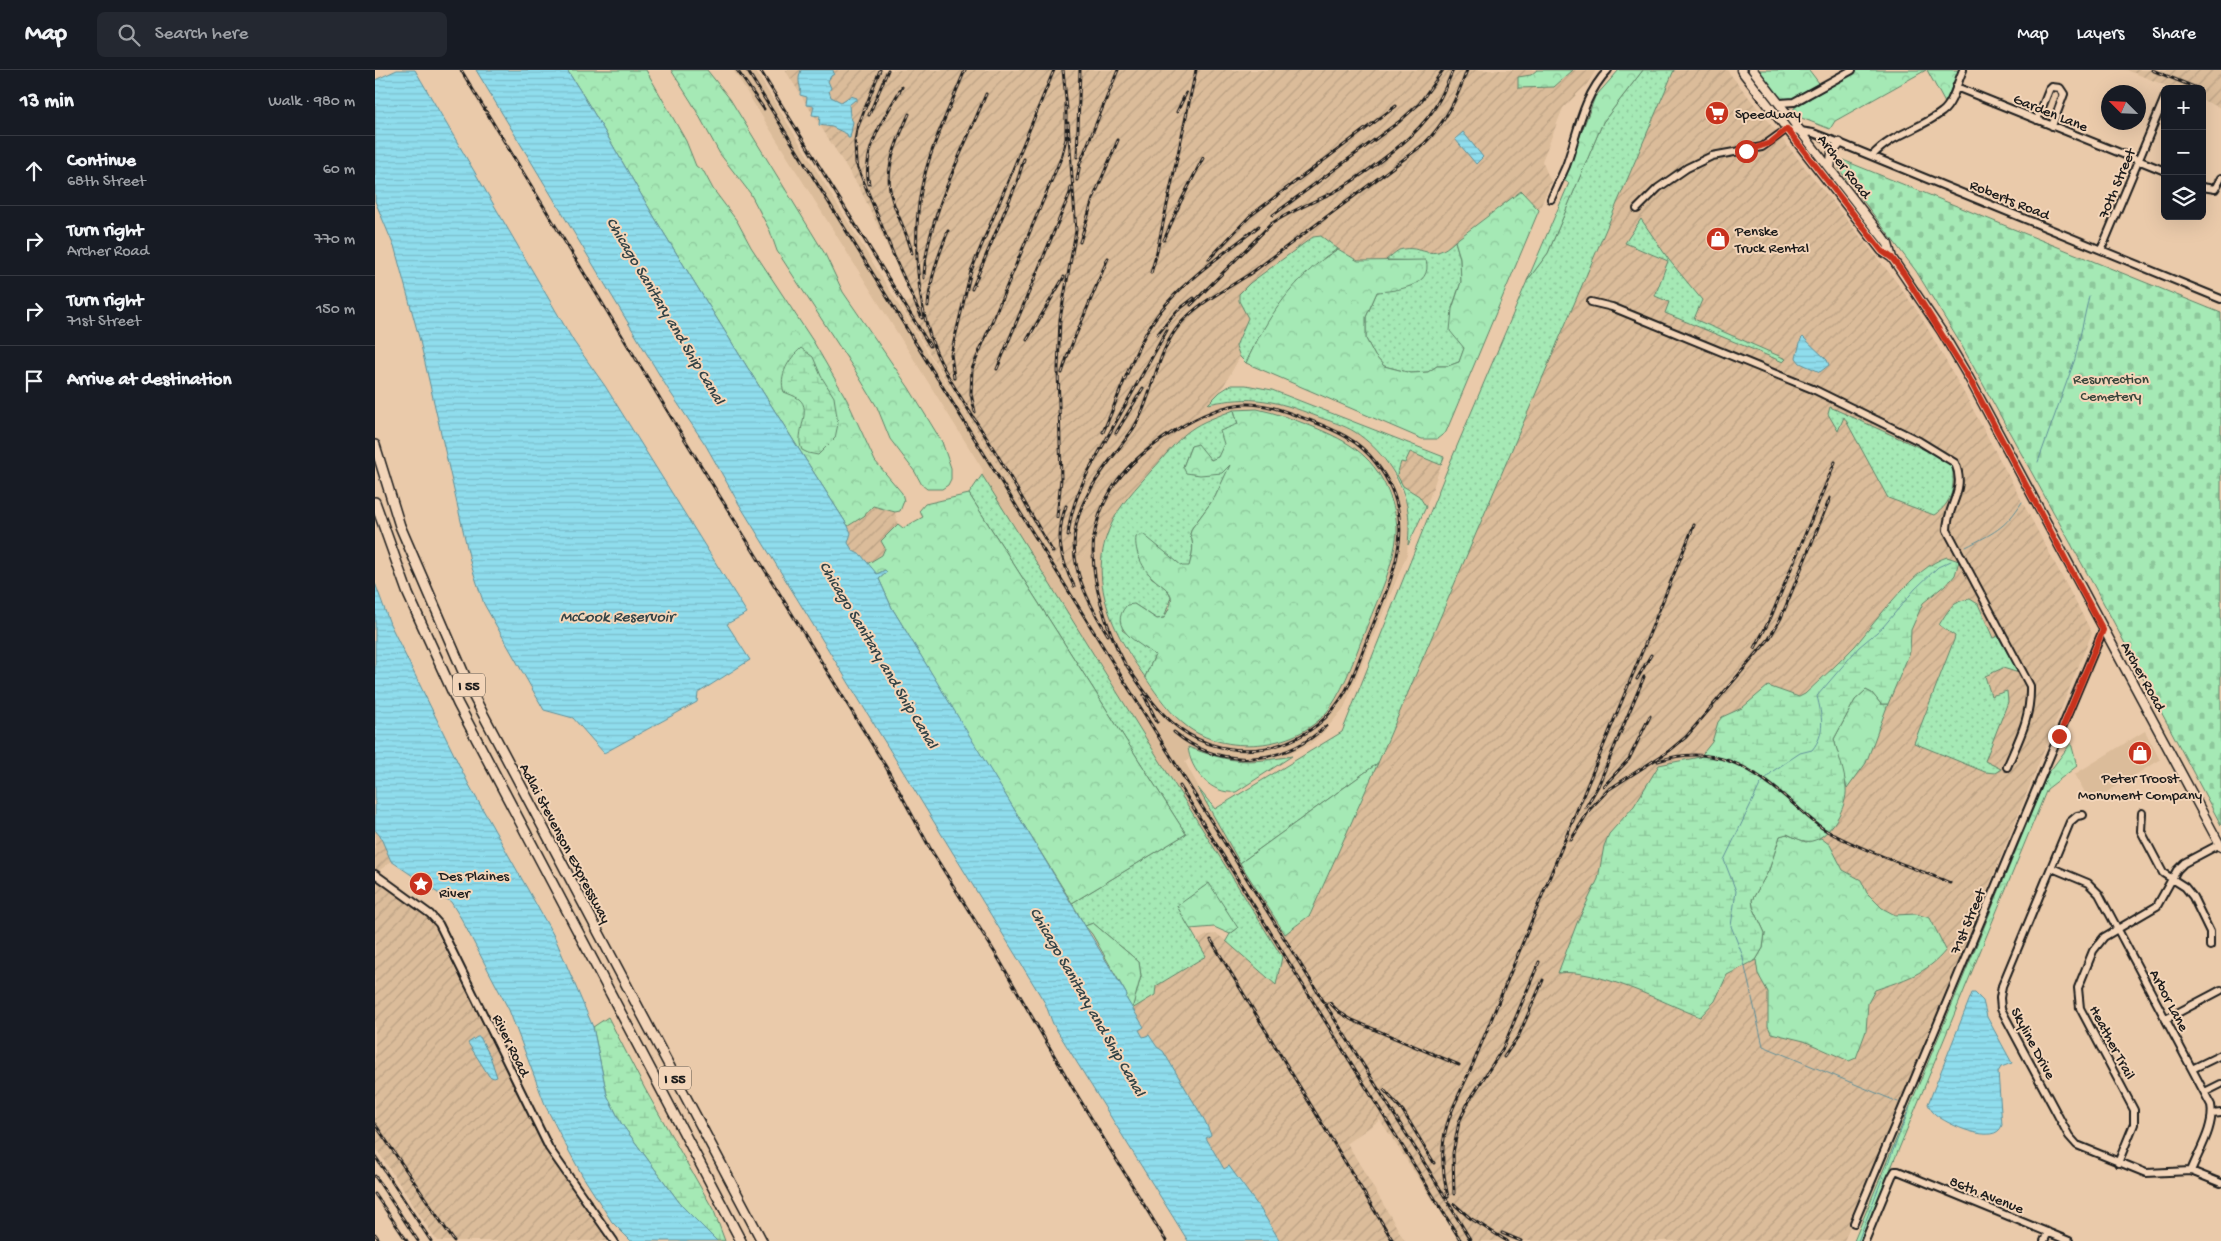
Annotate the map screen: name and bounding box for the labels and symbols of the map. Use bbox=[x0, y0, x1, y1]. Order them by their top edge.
north arrow bbox=[2101, 85, 2146, 130]
street label: Garden Lane bbox=[2010, 91, 2090, 137]
supermarket icon: Speedway bbox=[1704, 100, 1730, 126]
place label: Speedway bbox=[1735, 106, 1802, 124]
street label: Archer Road bbox=[1813, 131, 1875, 204]
route start bbox=[1735, 140, 1758, 163]
street label: 70th Street bbox=[2095, 144, 2141, 222]
street label: Roberts Road bbox=[1967, 177, 2053, 225]
water label: Chicago Sanitary and Ship Canal bbox=[601, 215, 728, 410]
place label: Penske Truck Rental bbox=[1734, 223, 1809, 258]
shop icon: Penske Truck Rental bbox=[1705, 226, 1731, 252]
park label: Resurrection Cemetery bbox=[2073, 371, 2149, 406]
water label: Chicago Sanitary and Ship Canal bbox=[814, 559, 941, 754]
water label: McCook Reservoir bbox=[560, 609, 677, 628]
street label: Archer Road bbox=[2116, 639, 2169, 716]
road number: I 55 bbox=[453, 674, 485, 696]
route end bbox=[2048, 725, 2071, 748]
shop icon: Peter Troost Monument Company bbox=[2127, 740, 2153, 766]
street label: Adlai Stevenson Expressway bbox=[514, 761, 614, 927]
place label: Peter Troost Monument Company bbox=[2078, 770, 2203, 805]
place label: Des Plaines River bbox=[438, 868, 510, 903]
place icon: Des Plaines River bbox=[408, 871, 434, 897]
street label: 71st Street bbox=[1947, 885, 1991, 958]
water label: Chicago Sanitary and Ship Canal bbox=[1024, 905, 1149, 1102]
street label: Arbor Lane bbox=[2144, 967, 2192, 1035]
street label: Heather Trail bbox=[2084, 1003, 2138, 1083]
street label: Skyline Drive bbox=[2006, 1005, 2059, 1083]
street label: River Road bbox=[487, 1012, 534, 1081]
road number: I 55 bbox=[659, 1066, 691, 1090]
street label: 86th Avenue bbox=[1946, 1173, 2026, 1219]

